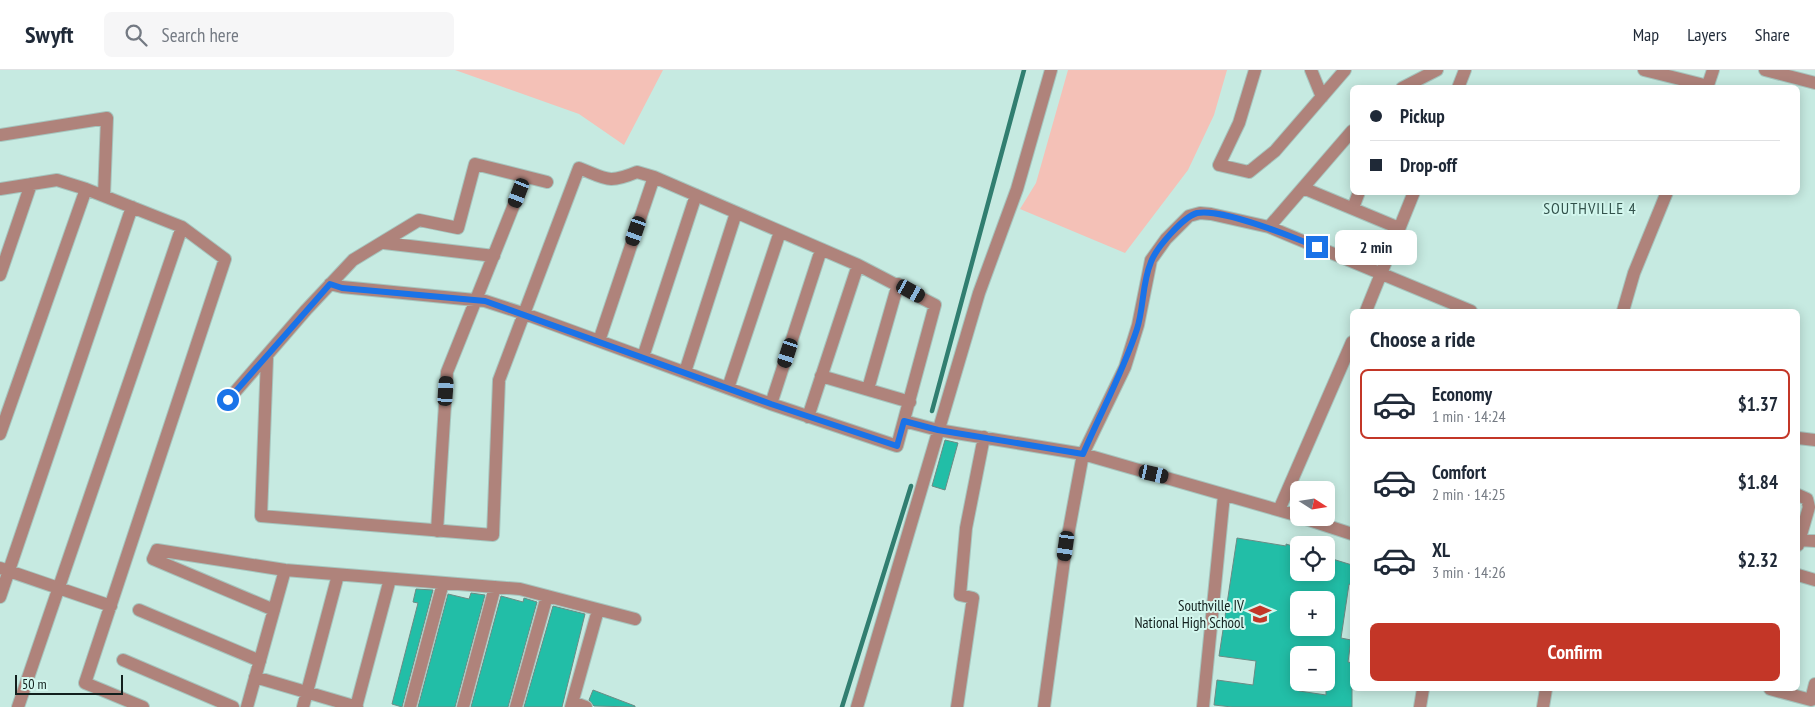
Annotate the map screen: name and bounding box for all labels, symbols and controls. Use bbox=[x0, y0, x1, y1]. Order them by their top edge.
search box bbox=[104, 12, 454, 57]
text: Swyft bbox=[25, 19, 74, 50]
icon: search bbox=[122, 21, 150, 49]
text: Search here bbox=[162, 23, 239, 47]
text: Map bbox=[1633, 23, 1659, 46]
text: Layers bbox=[1687, 23, 1727, 46]
text: Share bbox=[1755, 23, 1790, 46]
text: Pickup bbox=[1400, 104, 1445, 128]
text: Drop-off bbox=[1400, 153, 1457, 177]
car bbox=[506, 176, 531, 210]
district label: SOUTHVILLE 4 bbox=[1543, 198, 1637, 218]
car bbox=[624, 214, 647, 248]
callout: 2 min bbox=[1334, 230, 1417, 264]
route end bbox=[1306, 236, 1328, 258]
text: 2 min bbox=[1360, 237, 1392, 257]
car bbox=[894, 277, 927, 305]
text: Choose a ride bbox=[1370, 325, 1475, 353]
car bbox=[776, 336, 799, 370]
car bbox=[437, 376, 454, 406]
icon: car bbox=[1372, 382, 1417, 427]
text: Economy bbox=[1432, 382, 1492, 406]
route start bbox=[217, 389, 239, 411]
text: $1.37 bbox=[1738, 392, 1778, 416]
text: 1 min · 14:24 bbox=[1432, 406, 1506, 426]
icon: car bbox=[1372, 460, 1417, 505]
text: Comfort bbox=[1432, 460, 1486, 484]
car bbox=[1137, 463, 1170, 485]
text: $1.84 bbox=[1738, 470, 1778, 494]
north arrow bbox=[1290, 481, 1335, 526]
map controls bbox=[1290, 481, 1335, 691]
text: 2 min · 14:25 bbox=[1432, 484, 1506, 504]
car bbox=[1056, 530, 1075, 562]
button: locate bbox=[1290, 536, 1335, 581]
icon: car bbox=[1372, 538, 1417, 583]
text: XL bbox=[1432, 538, 1450, 562]
text: $2.32 bbox=[1738, 548, 1778, 572]
text: 3 min · 14:26 bbox=[1432, 562, 1506, 582]
button: + bbox=[1290, 591, 1335, 636]
place label: Southville IV National High School bbox=[1134, 596, 1245, 632]
school or university icon: Southville IV National High School bbox=[1247, 601, 1273, 627]
button: Confirm bbox=[1370, 623, 1780, 681]
button: − bbox=[1290, 646, 1335, 691]
scale bar bbox=[15, 672, 122, 695]
text: 50 m bbox=[22, 675, 47, 693]

